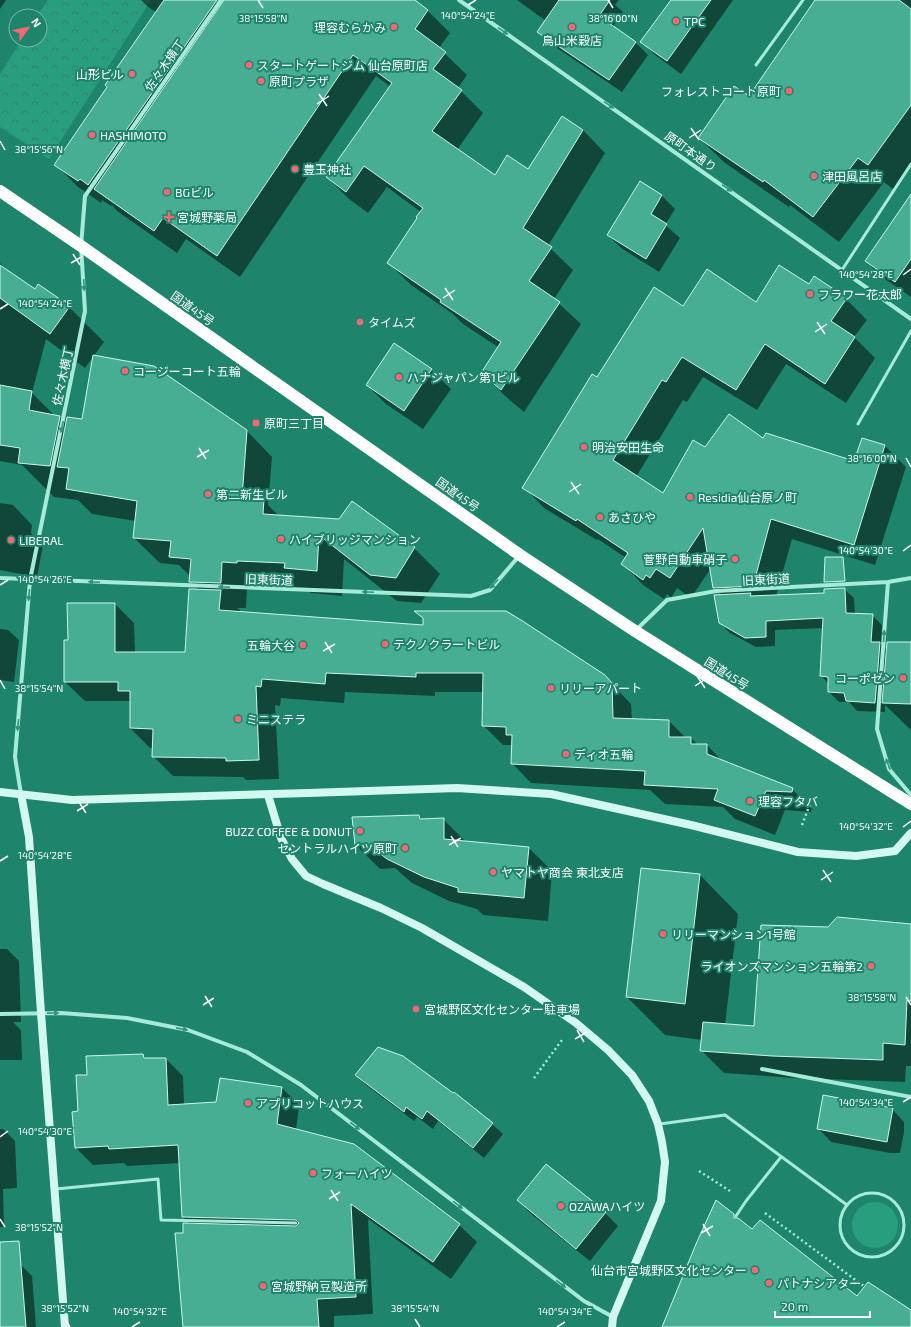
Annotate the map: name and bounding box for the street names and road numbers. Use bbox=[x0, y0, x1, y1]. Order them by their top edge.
street label: 佐々木横丁 bbox=[141, 36, 187, 94]
street label: 原町本通り bbox=[662, 128, 720, 174]
street label: 国道45号 bbox=[169, 288, 217, 328]
street label: 佐々木横丁 bbox=[49, 345, 75, 407]
street label: 国道45号 bbox=[434, 474, 482, 514]
street label: 旧東街道 bbox=[245, 571, 293, 587]
street label: 旧東街道 bbox=[742, 571, 790, 587]
street label: 国道45号 bbox=[702, 654, 752, 692]

